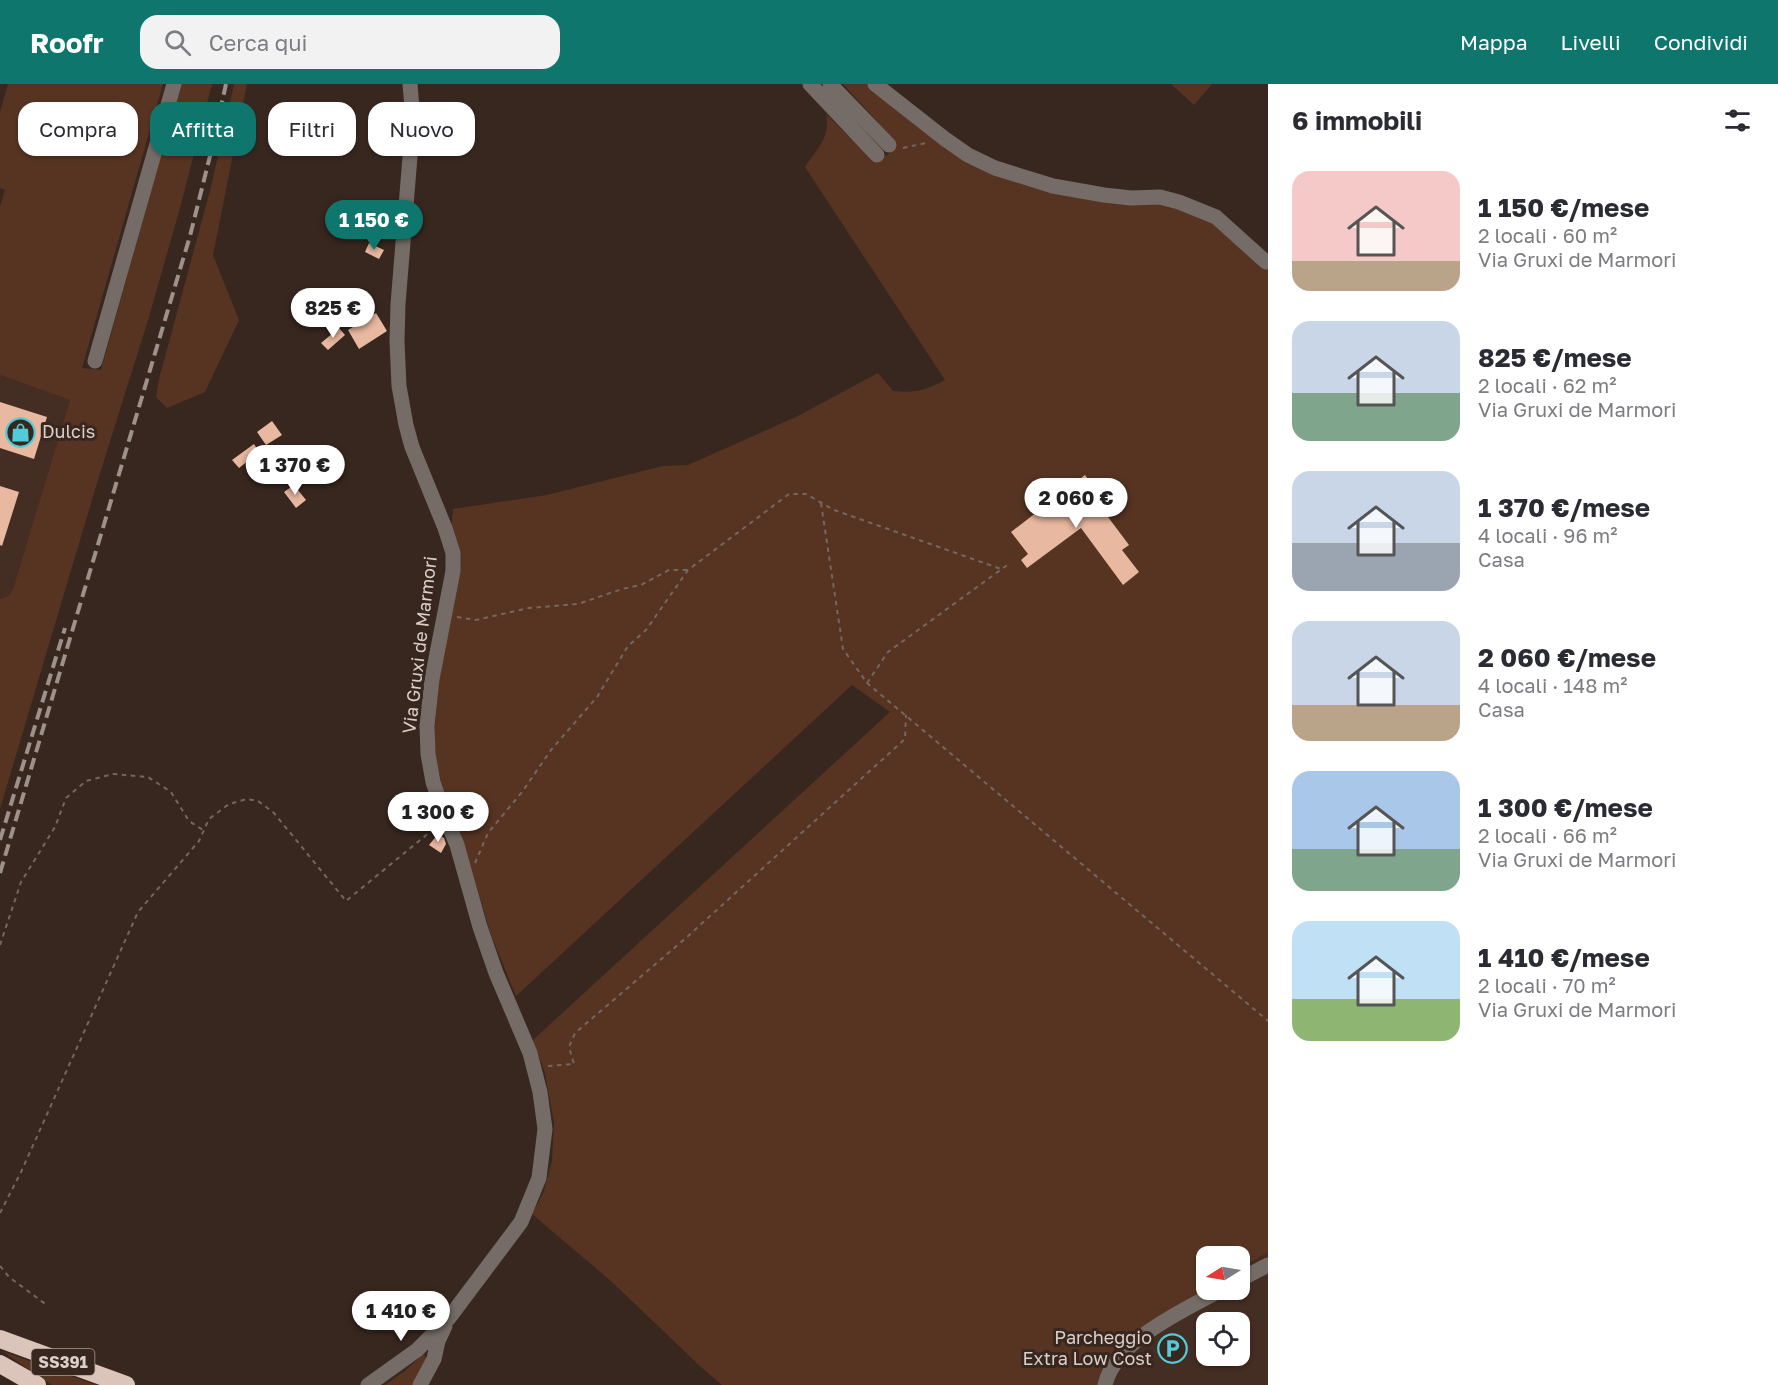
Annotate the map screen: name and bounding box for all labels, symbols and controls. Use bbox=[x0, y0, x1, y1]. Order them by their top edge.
search box bbox=[140, 15, 560, 69]
text: Roofr bbox=[30, 26, 104, 59]
icon: search bbox=[161, 26, 194, 59]
text: Cerca qui bbox=[209, 29, 307, 56]
text: Mappa bbox=[1460, 29, 1528, 55]
text: Livelli bbox=[1561, 29, 1621, 55]
text: Condividi bbox=[1654, 29, 1748, 55]
chip: Compra bbox=[18, 102, 138, 156]
chip: Affitta bbox=[150, 102, 256, 156]
chip: Filtri bbox=[268, 102, 356, 156]
chip: Nuovo bbox=[368, 102, 475, 156]
icon: filters bbox=[1721, 104, 1754, 137]
text: 6 immobili bbox=[1292, 105, 1422, 136]
text: 1 150 €/mese bbox=[1478, 192, 1649, 223]
icon: home bbox=[1340, 195, 1412, 267]
pin: 1 150 € bbox=[319, 200, 429, 251]
text: 1 150 € bbox=[339, 207, 409, 231]
text: 2 locali · 60 m² bbox=[1478, 223, 1617, 247]
text: Via Gruxi de Marmori bbox=[1478, 247, 1676, 271]
pin: 825 € bbox=[291, 288, 375, 339]
text: 825 € bbox=[305, 295, 361, 319]
text: 825 €/mese bbox=[1478, 342, 1632, 373]
icon: home bbox=[1340, 345, 1412, 417]
text: 2 locali · 62 m² bbox=[1478, 373, 1616, 397]
text: Via Gruxi de Marmori bbox=[1478, 397, 1676, 421]
shop icon: Dulcis bbox=[5, 416, 37, 448]
place label: Dulcis bbox=[42, 420, 95, 442]
pin: 1 370 € bbox=[240, 445, 350, 496]
text: 1 370 € bbox=[260, 452, 330, 476]
pin: 2 060 € bbox=[1021, 478, 1131, 529]
text: 2 060 € bbox=[1039, 485, 1114, 509]
text: 1 370 €/mese bbox=[1478, 492, 1650, 523]
icon: home bbox=[1340, 495, 1412, 567]
text: 4 locali · 96 m² bbox=[1478, 523, 1617, 547]
text: Casa bbox=[1478, 547, 1525, 571]
street label: Via Gruxi de Marmori bbox=[397, 555, 441, 735]
text: 2 060 €/mese bbox=[1478, 642, 1656, 673]
icon: home bbox=[1340, 645, 1412, 717]
text: 4 locali · 148 m² bbox=[1478, 673, 1627, 697]
text: Casa bbox=[1478, 697, 1525, 721]
pin: 1 300 € bbox=[383, 792, 493, 843]
text: 1 300 €/mese bbox=[1478, 792, 1653, 823]
icon: home bbox=[1340, 795, 1412, 867]
text: 1 300 € bbox=[402, 799, 474, 823]
text: 2 locali · 66 m² bbox=[1478, 823, 1617, 847]
text: Via Gruxi de Marmori bbox=[1478, 847, 1676, 871]
text: 1 410 €/mese bbox=[1478, 942, 1650, 973]
icon: home bbox=[1340, 945, 1412, 1017]
text: 2 locali · 70 m² bbox=[1478, 973, 1616, 997]
text: Via Gruxi de Marmori bbox=[1478, 997, 1676, 1021]
north arrow bbox=[1196, 1246, 1250, 1300]
map controls bbox=[1196, 1246, 1250, 1366]
pin: 1 410 € bbox=[346, 1291, 456, 1342]
text: 1 410 € bbox=[366, 1298, 436, 1322]
button: locate bbox=[1196, 1312, 1250, 1366]
place label: Parcheggio Extra Low Cost bbox=[1022, 1326, 1152, 1369]
parking icon: Parcheggio Extra Low Cost bbox=[1157, 1332, 1189, 1364]
road number: SS391 bbox=[32, 1349, 94, 1375]

